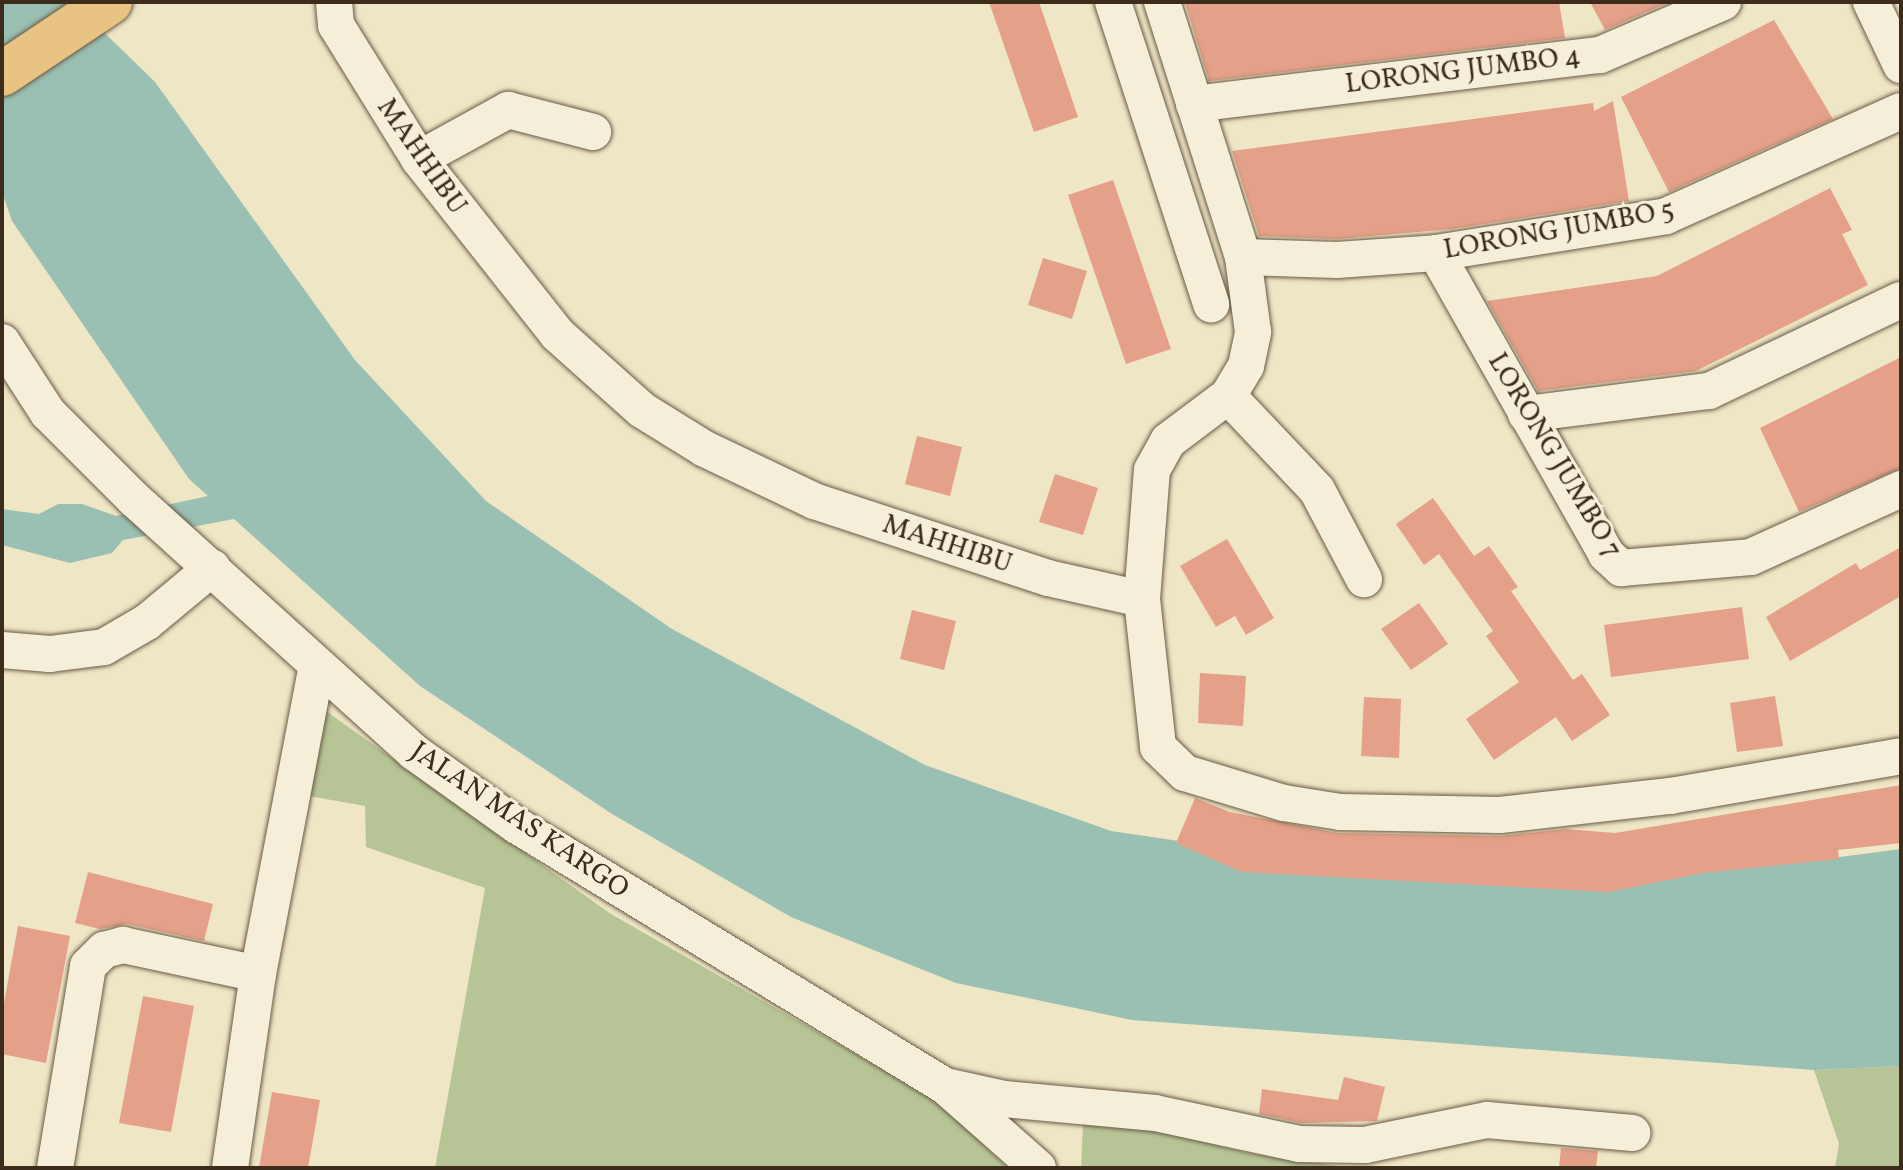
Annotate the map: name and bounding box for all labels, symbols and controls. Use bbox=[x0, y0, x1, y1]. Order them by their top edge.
street label: LORONG JUMBO 4 bbox=[1343, 40, 1583, 102]
street label: MAHHIBU bbox=[369, 92, 473, 222]
street label: LORONG JUMBO 5 bbox=[1441, 194, 1677, 268]
street label: LORONG JUMBO 7 bbox=[1479, 347, 1629, 565]
street label: MAHHIBU bbox=[878, 508, 1016, 582]
street label: JALAN MAS KARGO bbox=[403, 735, 635, 907]

